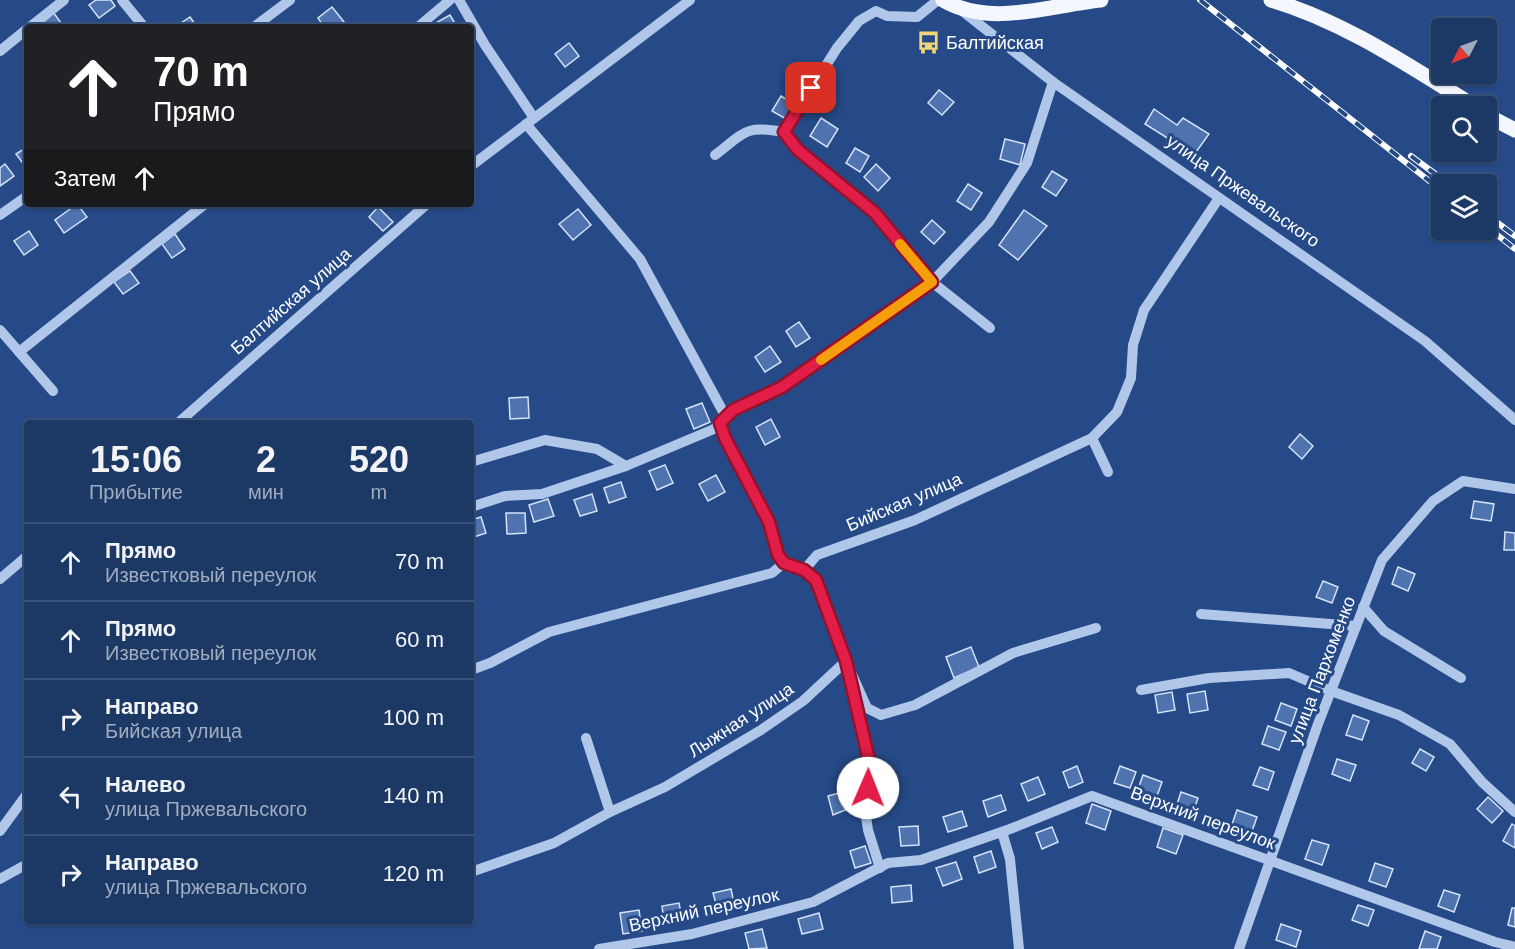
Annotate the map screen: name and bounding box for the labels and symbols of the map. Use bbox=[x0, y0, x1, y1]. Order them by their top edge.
north arrow bbox=[1431, 18, 1497, 84]
bus stop icon: Балтийская bbox=[915, 30, 941, 56]
place label: Балтийская bbox=[946, 33, 1044, 53]
pin bbox=[785, 62, 836, 113]
street label: улица Пржевальского bbox=[1163, 131, 1323, 251]
street label: Балтийская улица bbox=[227, 243, 356, 358]
street label: Бийская улица bbox=[843, 468, 966, 535]
street label: улица Пархоменко bbox=[1285, 593, 1359, 747]
street label: Лыжная улица bbox=[685, 678, 798, 761]
position arrow bbox=[836, 756, 900, 820]
street label: Верхний переулок bbox=[1128, 782, 1278, 854]
street label: Верхний переулок bbox=[627, 884, 781, 936]

